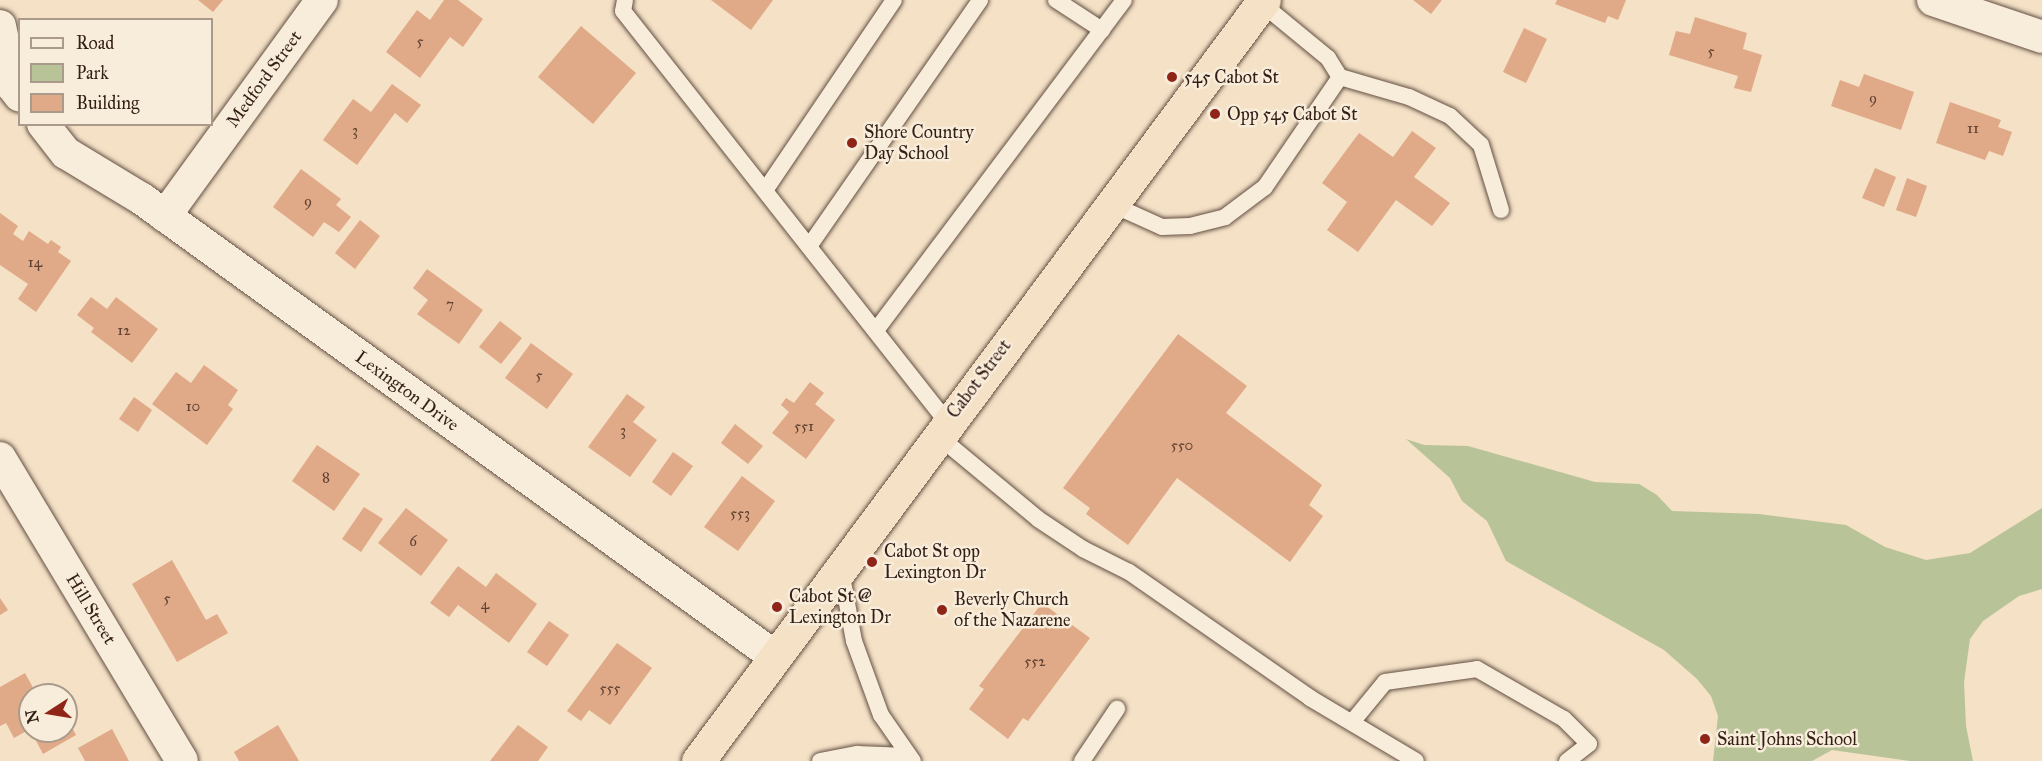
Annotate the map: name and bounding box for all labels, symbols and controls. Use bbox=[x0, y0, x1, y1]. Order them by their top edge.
legend bbox=[18, 18, 213, 126]
street label: Medford Street bbox=[222, 26, 306, 132]
text: Road bbox=[76, 32, 114, 54]
house number: 5 bbox=[417, 33, 423, 51]
house number: 5 bbox=[1708, 43, 1714, 61]
text: Park bbox=[76, 62, 109, 84]
place label: 545 Cabot St bbox=[1184, 66, 1279, 88]
marker: 545 Cabot St bbox=[1165, 70, 1179, 84]
house number: 9 bbox=[1869, 90, 1877, 108]
text: Building bbox=[76, 92, 139, 114]
place label: Opp 545 Cabot St bbox=[1227, 103, 1358, 125]
marker: Opp 545 Cabot St bbox=[1208, 107, 1222, 121]
house number: 11 bbox=[1967, 120, 1979, 138]
house number: 3 bbox=[352, 122, 358, 140]
place label: Shore Country Day School bbox=[864, 122, 974, 164]
marker: Shore Country Day School bbox=[845, 136, 859, 150]
house number: 9 bbox=[304, 193, 312, 211]
house number: 14 bbox=[28, 254, 42, 272]
house number: 7 bbox=[446, 296, 454, 314]
house number: 12 bbox=[117, 322, 131, 340]
street label: Cabot Street bbox=[942, 335, 1016, 423]
street label: Lexington Drive bbox=[351, 346, 463, 436]
house number: 5 bbox=[536, 367, 542, 385]
house number: 10 bbox=[186, 398, 200, 416]
house number: 551 bbox=[794, 418, 814, 436]
house number: 3 bbox=[620, 422, 626, 440]
house number: 550 bbox=[1171, 437, 1193, 455]
house number: 8 bbox=[322, 469, 330, 487]
house number: 553 bbox=[730, 505, 750, 523]
house number: 6 bbox=[409, 533, 417, 551]
place label: Cabot St opp Lexington Dr bbox=[884, 541, 986, 584]
marker: Cabot St opp Lexington Dr bbox=[865, 555, 879, 569]
street label: Hill Street bbox=[61, 570, 121, 648]
place label: Cabot St @ Lexington Dr bbox=[789, 586, 891, 628]
place label: Beverly Church of the Nazarene bbox=[954, 589, 1071, 632]
house number: 5 bbox=[164, 590, 170, 608]
house number: 4 bbox=[481, 596, 489, 614]
marker: Cabot St @ Lexington Dr bbox=[770, 600, 784, 614]
marker: Beverly Church of the Nazarene bbox=[935, 603, 949, 617]
house number: 552 bbox=[1024, 653, 1046, 671]
house number: 555 bbox=[600, 680, 620, 698]
north arrow bbox=[18, 683, 78, 743]
text: N bbox=[21, 708, 43, 725]
place label: Saint Johns School bbox=[1717, 728, 1857, 750]
marker: Saint Johns School bbox=[1698, 732, 1712, 746]

